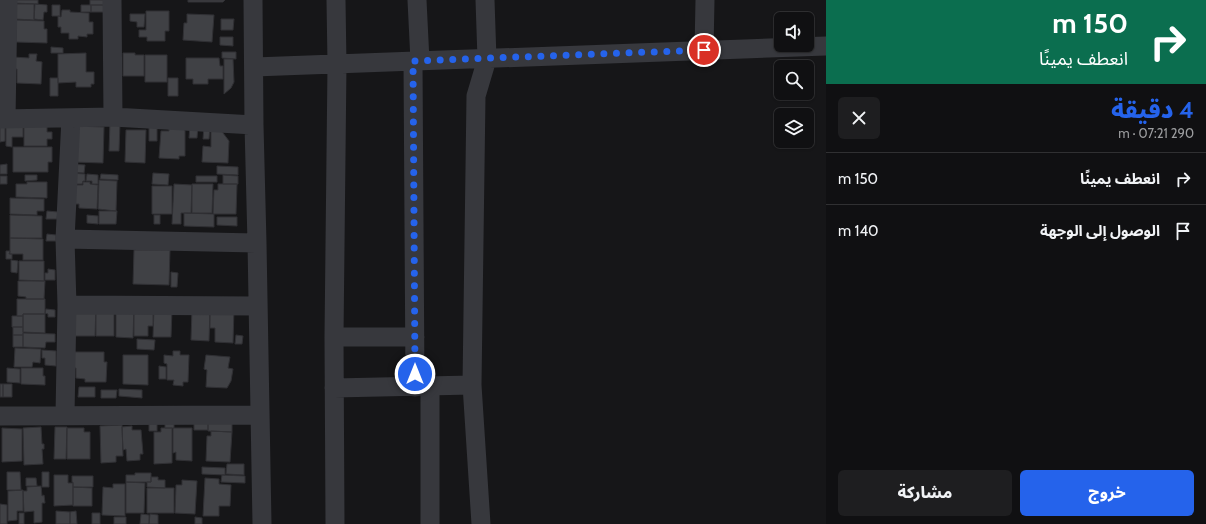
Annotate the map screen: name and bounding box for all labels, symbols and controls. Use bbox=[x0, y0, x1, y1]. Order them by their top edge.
text: 150 m bbox=[1052, 6, 1128, 40]
map controls bbox=[774, 12, 814, 148]
button: sound bbox=[774, 12, 814, 52]
icon: right bbox=[1142, 16, 1194, 68]
pin bbox=[687, 33, 721, 67]
icon: arrive bbox=[693, 39, 715, 61]
text: انعطف يمينًا bbox=[1039, 48, 1128, 70]
button: search bbox=[774, 60, 814, 100]
text: 4 دقيقة bbox=[1111, 95, 1194, 124]
button: close bbox=[838, 97, 880, 139]
button: layers bbox=[774, 108, 814, 148]
text: 290 m · 07:21 bbox=[1118, 125, 1194, 141]
icon: right bbox=[1172, 168, 1194, 190]
text: 150 m bbox=[838, 170, 878, 188]
text: انعطف يمينًا bbox=[1080, 170, 1160, 188]
icon: arrive bbox=[1172, 220, 1194, 242]
text: 140 m bbox=[838, 222, 879, 240]
text: الوصول إلى الوجهة bbox=[1040, 222, 1160, 240]
position arrow bbox=[394, 353, 436, 395]
button: مشاركة bbox=[838, 470, 1012, 516]
button: خروج bbox=[1020, 470, 1194, 516]

